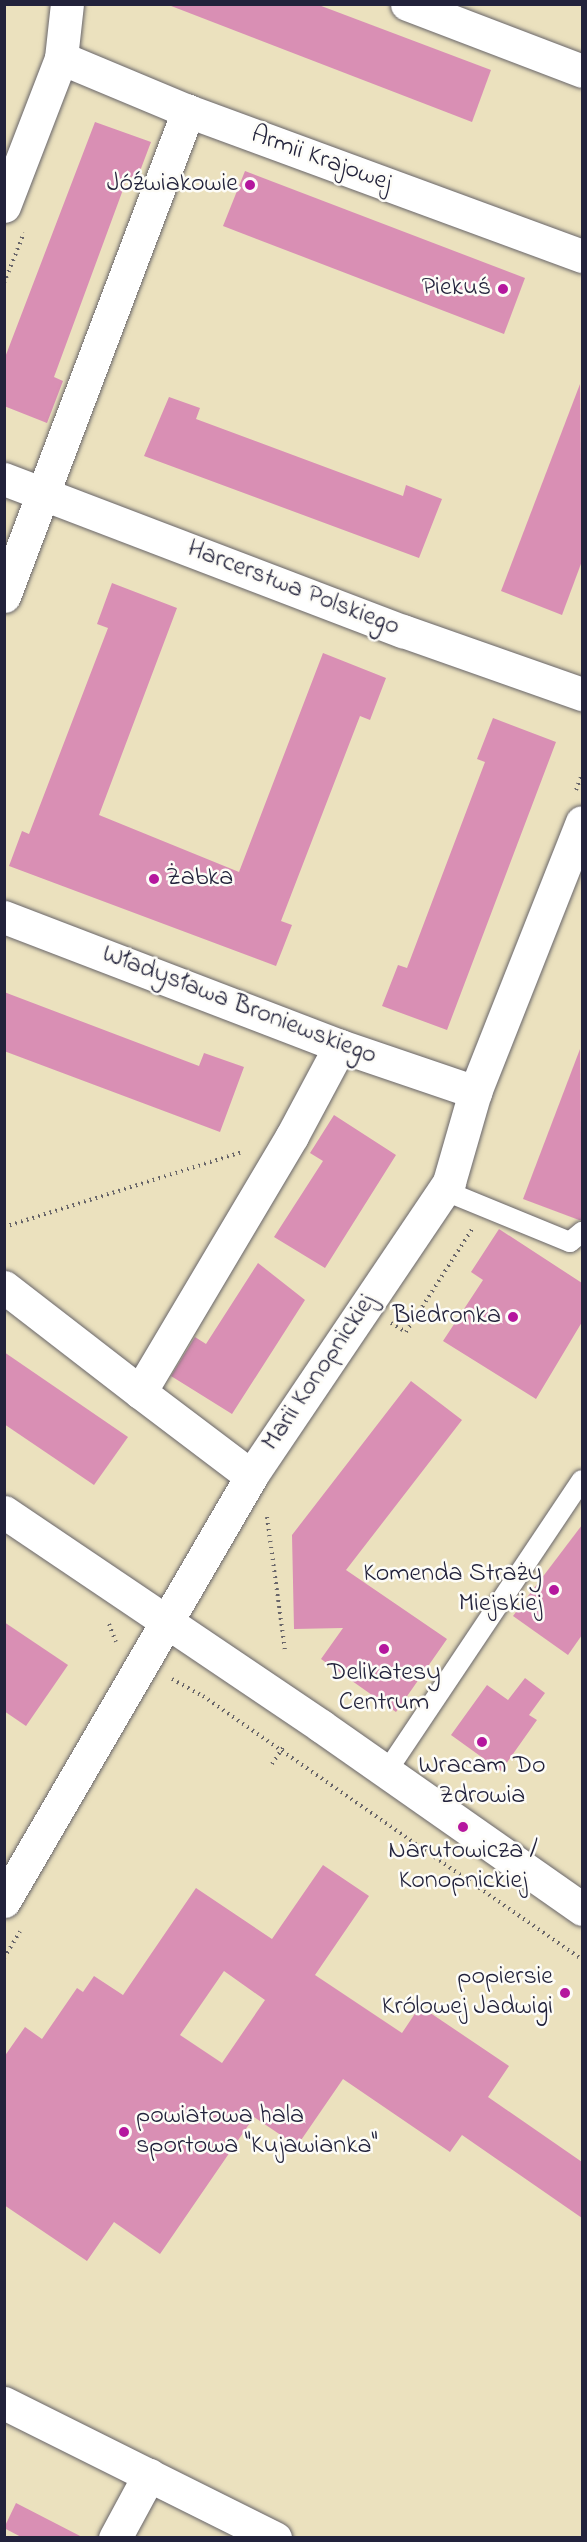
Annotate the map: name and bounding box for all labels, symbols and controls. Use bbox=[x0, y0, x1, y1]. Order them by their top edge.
street label: Armii Krajowej bbox=[246, 120, 396, 200]
place label: Jóźwiakowie bbox=[107, 169, 238, 201]
marker: Jóźwiakowie bbox=[243, 178, 257, 192]
place label: Piekuś bbox=[422, 273, 491, 305]
marker: Piekuś bbox=[496, 282, 510, 296]
street label: Harcerstwa Polskiego bbox=[182, 534, 404, 644]
place label: Żabka bbox=[166, 863, 233, 895]
marker: Żabka bbox=[147, 872, 161, 886]
street label: Władysława Broniewskiego bbox=[97, 939, 381, 1073]
street label: Marii Konopnickiej bbox=[256, 1289, 384, 1457]
place label: Biedronka bbox=[393, 1301, 501, 1333]
marker: Biedronka bbox=[506, 1310, 520, 1324]
place label: Komenda Straży Miejskiej bbox=[363, 1559, 542, 1620]
marker: Komenda Straży Miejskiej bbox=[547, 1583, 561, 1597]
marker: Delikatesy Centrum bbox=[377, 1642, 391, 1656]
place label: Delikatesy Centrum bbox=[327, 1658, 441, 1720]
marker: Wracam Do Zdrowia bbox=[475, 1735, 489, 1749]
place label: Wracam Do Zdrowia bbox=[418, 1751, 546, 1812]
marker: Narutowicza / Konopnickiej bbox=[456, 1820, 470, 1834]
place label: Narutowicza / Konopnickiej bbox=[388, 1836, 538, 1898]
place label: popiersie Królowej Jadwigi bbox=[382, 1962, 553, 2024]
marker: popiersie Królowej Jadwigi bbox=[558, 1986, 572, 2000]
place label: powiatowa hala sportowa "Kujawianka" bbox=[136, 2101, 378, 2162]
marker: powiatowa hala sportowa "Kujawianka" bbox=[117, 2125, 131, 2139]

